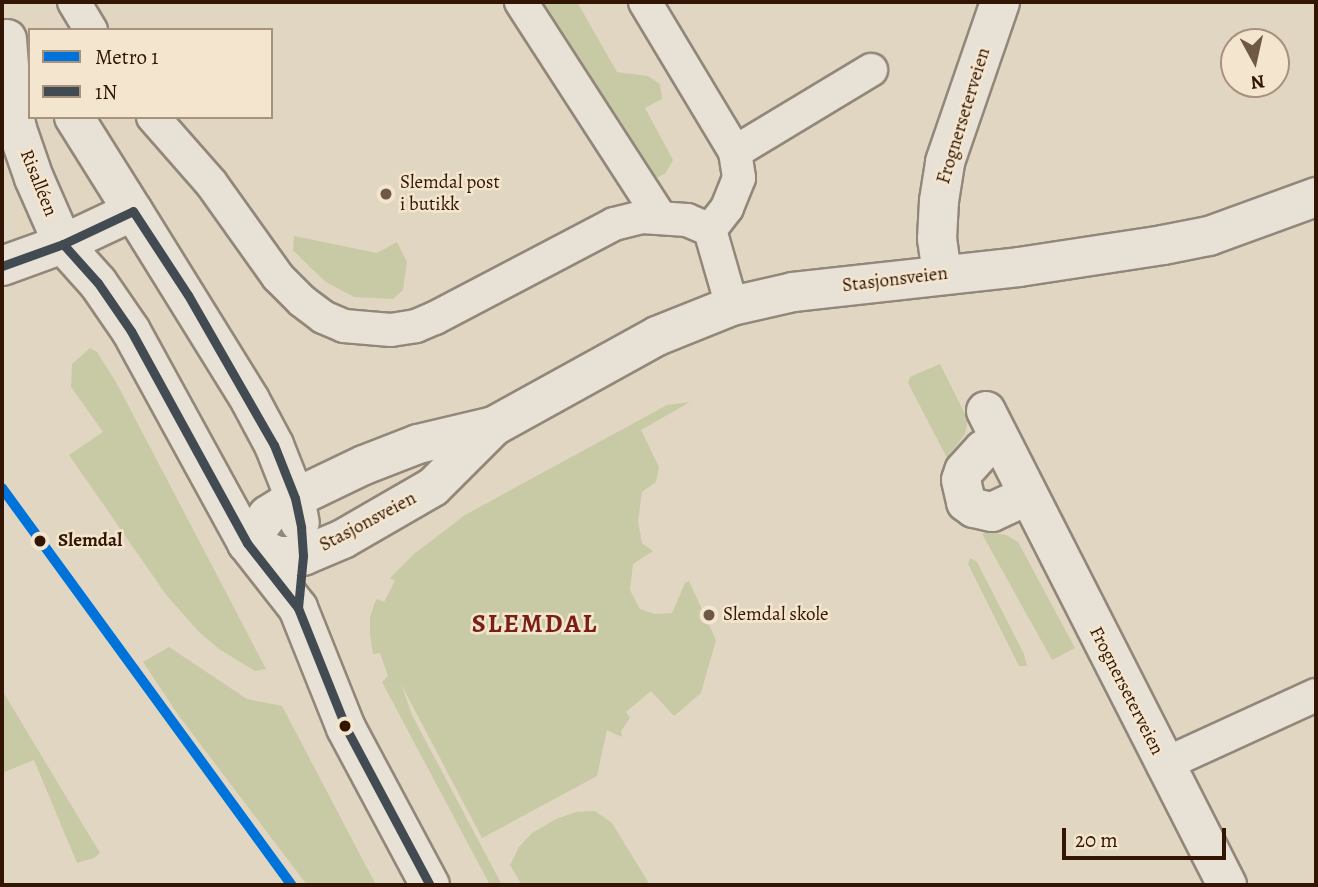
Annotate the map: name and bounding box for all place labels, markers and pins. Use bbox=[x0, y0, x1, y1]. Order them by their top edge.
place label: Slemdal post i butikk bbox=[400, 172, 500, 216]
marker: Slemdal post i butikk bbox=[378, 186, 394, 202]
marker: Slemdal bbox=[29, 530, 51, 552]
place label: Slemdal bbox=[58, 530, 122, 552]
place label: Slemdal skole bbox=[723, 604, 829, 626]
marker: Slemdal skole bbox=[701, 607, 717, 623]
unlabelled marker bbox=[338, 719, 352, 733]

